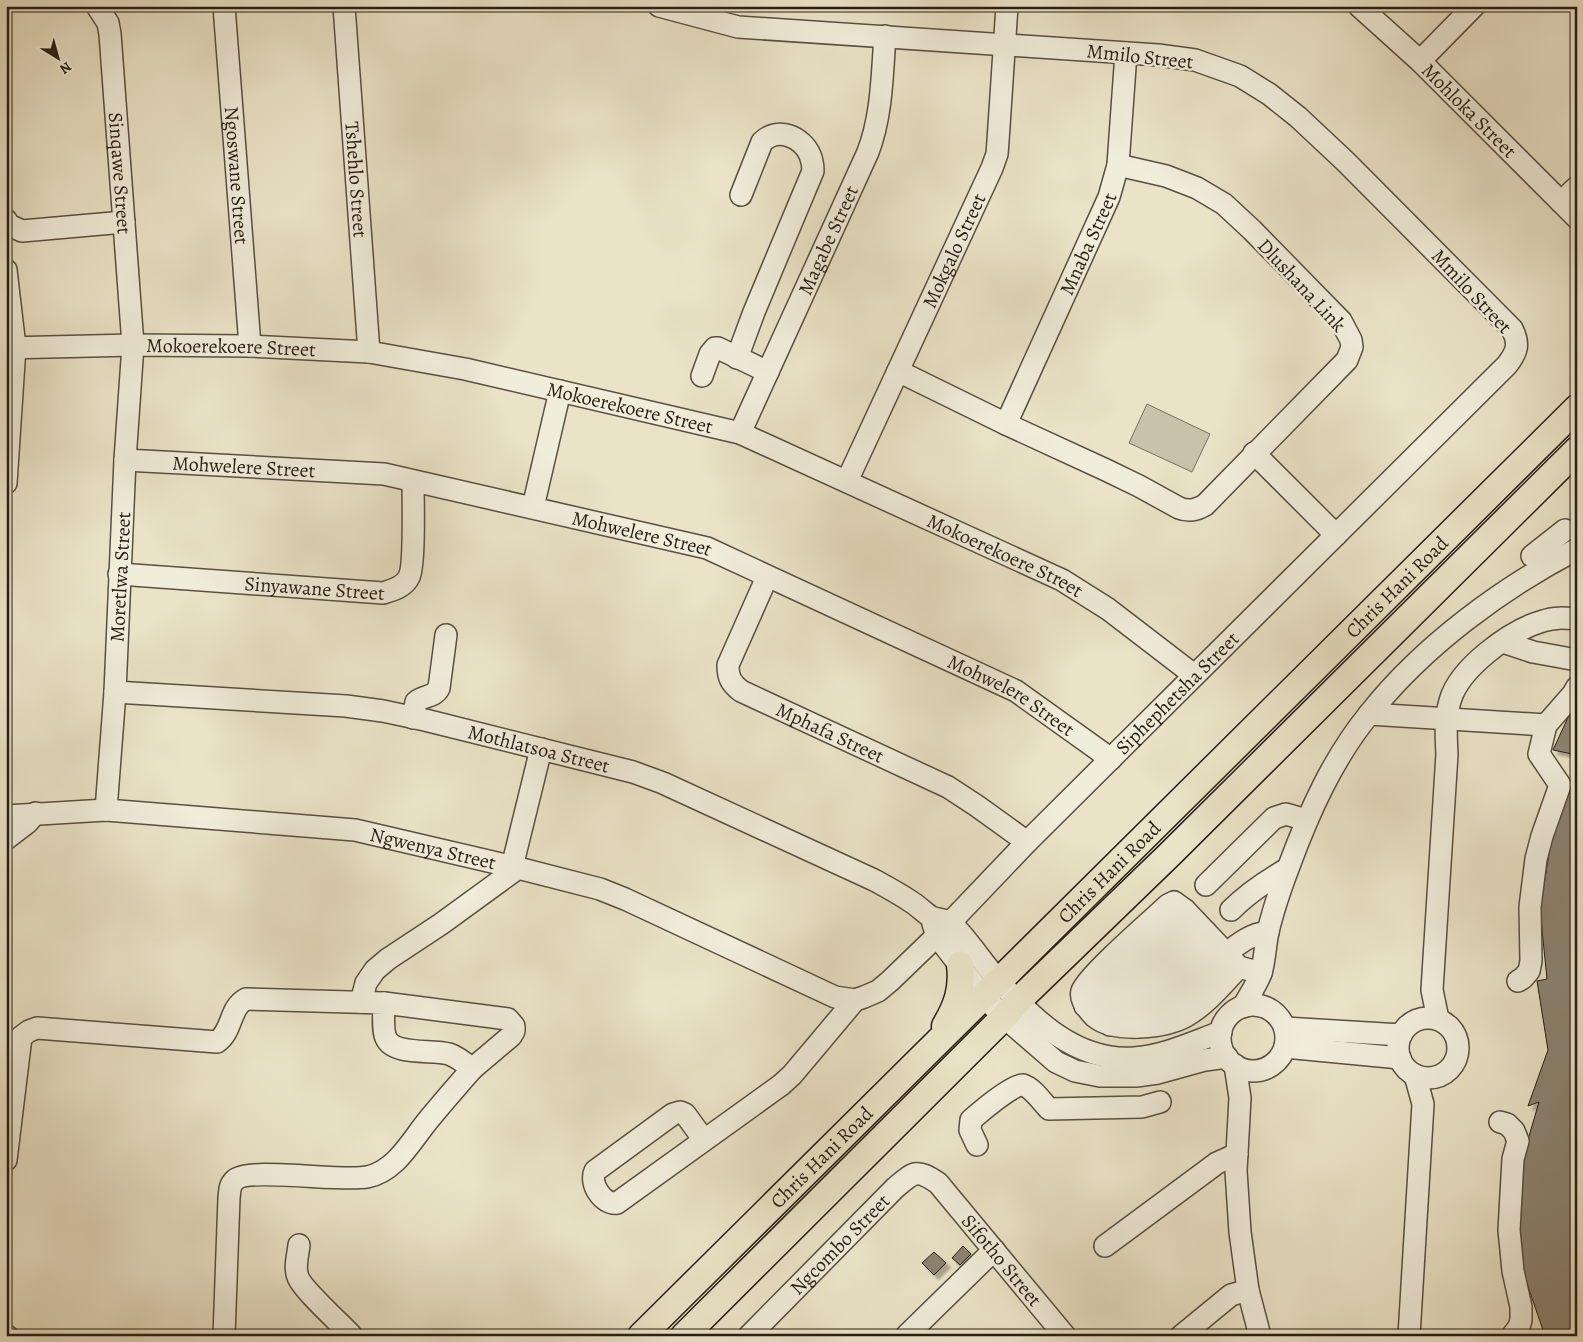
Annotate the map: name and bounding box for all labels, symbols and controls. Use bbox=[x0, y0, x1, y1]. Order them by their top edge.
north arrow bbox=[32, 32, 82, 82]
street label: Mmilo Street bbox=[1085, 37, 1195, 76]
text: N bbox=[56, 57, 75, 79]
street label: Mohloka Street bbox=[1416, 57, 1523, 164]
street label: Ngoswane Street bbox=[218, 106, 255, 246]
street label: Sinqawe Street bbox=[102, 111, 138, 236]
street label: Tshehlo Street bbox=[338, 120, 374, 239]
street label: Magabe Street bbox=[792, 181, 865, 299]
street label: Mokgalo Street bbox=[916, 189, 993, 312]
street label: Mnaba Street bbox=[1053, 190, 1124, 299]
street label: Dlushana Link bbox=[1251, 233, 1352, 338]
street label: Mmilo Street bbox=[1425, 243, 1518, 340]
street label: Mokoerekoere Street bbox=[146, 332, 317, 363]
street label: Mokoerekoere Street bbox=[544, 375, 716, 440]
street label: Mohwelere Street bbox=[172, 450, 316, 484]
street label: Mohwelere Street bbox=[569, 504, 717, 563]
street label: Mokoerekoere Street bbox=[923, 507, 1089, 604]
street label: Moretlwa Street bbox=[104, 511, 137, 643]
street label: Chris Hani Road bbox=[1340, 530, 1454, 644]
street label: Sinyawane Street bbox=[243, 570, 386, 607]
street label: Siphephetsha Street bbox=[1110, 625, 1246, 761]
street label: Mohwelere Street bbox=[943, 648, 1080, 743]
street label: Mphafa Street bbox=[771, 696, 889, 770]
street label: Mothlatsoa Street bbox=[465, 718, 613, 780]
street label: Chris Hani Road bbox=[1052, 815, 1167, 929]
street label: Ngwenya Street bbox=[367, 821, 499, 876]
street label: Chris Hani Road bbox=[764, 1100, 879, 1215]
street label: Ngcombo Street bbox=[784, 1188, 896, 1301]
street label: Sifotho Street bbox=[955, 1208, 1048, 1313]

